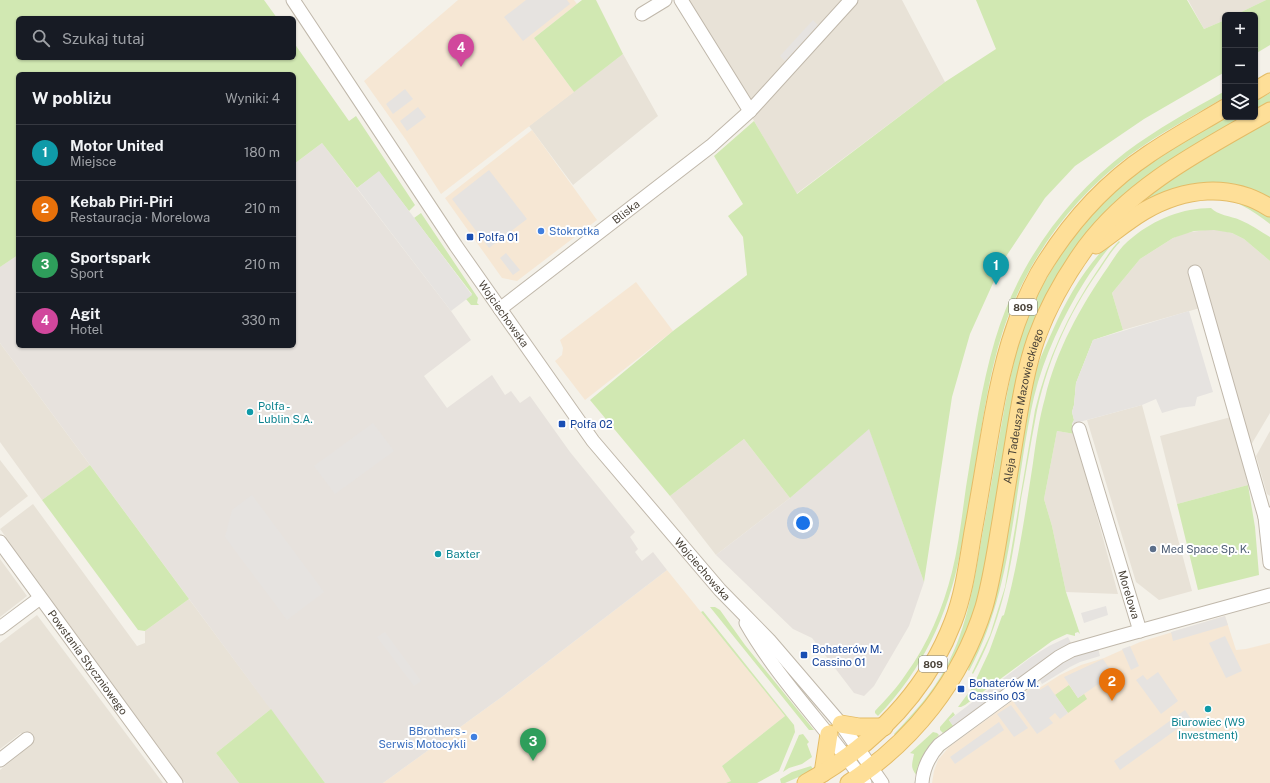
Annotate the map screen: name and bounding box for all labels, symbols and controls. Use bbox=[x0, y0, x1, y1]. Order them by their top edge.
map controls bbox=[1222, 12, 1258, 120]
button: + bbox=[1222, 12, 1258, 48]
search box bbox=[16, 16, 296, 60]
icon: search bbox=[30, 27, 52, 49]
text: Szukaj tutaj bbox=[62, 30, 145, 47]
pin: 4 bbox=[448, 34, 474, 67]
button: − bbox=[1222, 48, 1258, 84]
button: layers bbox=[1222, 84, 1258, 120]
text: W pobliżu bbox=[32, 88, 111, 108]
text: Wyniki: 4 bbox=[225, 91, 280, 106]
text: Motor United bbox=[70, 137, 164, 154]
text: 1 bbox=[42, 145, 48, 160]
text: 180 m bbox=[244, 145, 280, 160]
text: Miejsce bbox=[70, 154, 116, 169]
text: Kebab Piri-Piri bbox=[70, 193, 173, 210]
street label: Bliska bbox=[610, 198, 642, 226]
text: 2 bbox=[41, 201, 49, 216]
text: 210 m bbox=[245, 201, 280, 216]
text: Restauracja · Morelowa bbox=[70, 210, 210, 225]
place label: Stokrotka bbox=[549, 225, 599, 237]
marker: Stokrotka bbox=[536, 226, 546, 236]
place label: Polfa 01 bbox=[478, 231, 519, 243]
marker: Polfa 01 bbox=[465, 232, 475, 242]
text: Sportspark bbox=[70, 249, 151, 266]
pin: 1 bbox=[983, 252, 1009, 285]
text: 3 bbox=[41, 257, 49, 272]
text: 210 m bbox=[245, 257, 280, 272]
text: Sport bbox=[70, 266, 104, 281]
street label: Wojciechowska bbox=[476, 278, 531, 349]
road number: 809 bbox=[1009, 299, 1037, 315]
text: Agit bbox=[70, 305, 100, 322]
text: 4 bbox=[41, 313, 49, 328]
text: 330 m bbox=[241, 313, 280, 328]
text: Hotel bbox=[70, 322, 103, 337]
street label: Aleja Tadeusza Mazowieckiego bbox=[1001, 327, 1045, 485]
place label: Polfa - Lublin S.A. bbox=[258, 400, 313, 425]
marker: Polfa - Lublin S.A. bbox=[245, 407, 255, 417]
place label: Polfa 02 bbox=[570, 418, 613, 430]
marker: Polfa 02 bbox=[557, 419, 567, 429]
your location bbox=[793, 513, 813, 533]
street label: Wojciechowska bbox=[672, 535, 733, 603]
place label: Med Space Sp. K. bbox=[1161, 543, 1250, 555]
marker: Med Space Sp. K. bbox=[1148, 544, 1158, 554]
place label: Baxter bbox=[446, 548, 480, 560]
marker: Baxter bbox=[433, 549, 443, 559]
street label: Morelowa bbox=[1116, 569, 1142, 620]
street label: Powstania Styczniowego bbox=[46, 608, 130, 717]
place label: Bohaterów M. Cassino 01 bbox=[812, 643, 882, 668]
marker: Bohaterów M. Cassino 01 bbox=[799, 650, 809, 660]
road number: 809 bbox=[919, 656, 947, 672]
pin: 2 bbox=[1099, 668, 1125, 701]
place label: Bohaterów M. Cassino 03 bbox=[969, 677, 1039, 702]
marker: Bohaterów M. Cassino 03 bbox=[956, 684, 966, 694]
marker: Biurowiec (W9 Investment) bbox=[1203, 704, 1213, 714]
place label: Biurowiec (W9 Investment) bbox=[1171, 716, 1245, 741]
place label: BBrothers - Serwis Motocykli bbox=[379, 725, 466, 750]
pin: 3 bbox=[520, 728, 546, 761]
marker: BBrothers - Serwis Motocykli bbox=[469, 732, 479, 742]

